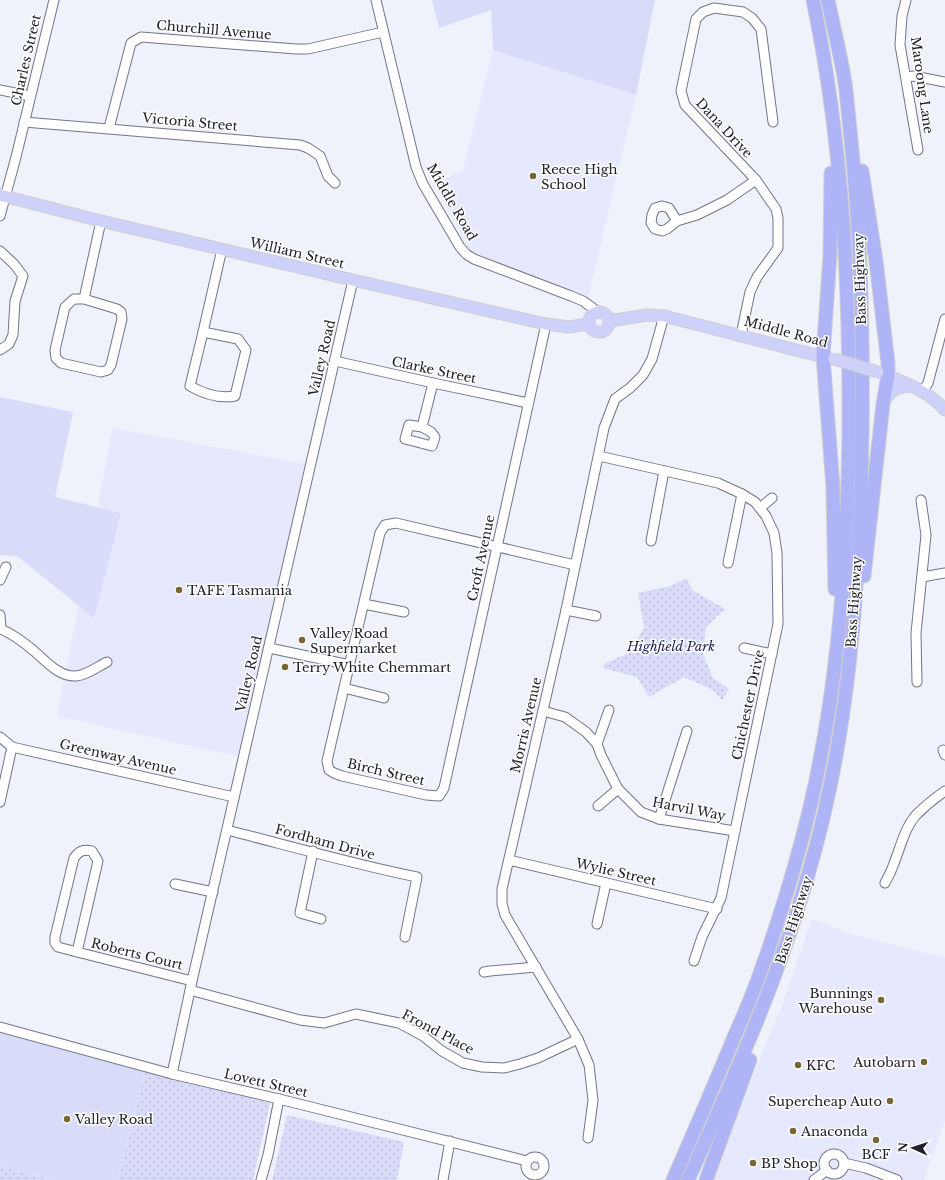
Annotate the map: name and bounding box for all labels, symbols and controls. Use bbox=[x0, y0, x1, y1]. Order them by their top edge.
street label: Charles Street bbox=[7, 13, 45, 107]
street label: Churchill Avenue bbox=[156, 16, 272, 44]
street label: Maroong Lane bbox=[907, 35, 937, 135]
street label: Dana Drive bbox=[692, 95, 756, 161]
street label: Victoria Street bbox=[141, 109, 238, 135]
street label: Middle Road bbox=[423, 160, 481, 244]
place label: Reece High School bbox=[541, 161, 617, 193]
marker: Reece High School bbox=[528, 171, 538, 181]
street label: Bass Highway bbox=[850, 232, 870, 325]
street label: William Street bbox=[247, 234, 346, 272]
street label: Middle Road bbox=[742, 313, 830, 351]
street label: Valley Road bbox=[305, 318, 339, 399]
street label: Clarke Street bbox=[390, 353, 478, 387]
street label: Croft Avenue bbox=[464, 513, 498, 603]
street label: Bass Highway bbox=[842, 555, 866, 648]
place label: TAFE Tasmania bbox=[187, 582, 293, 599]
marker: TAFE Tasmania bbox=[174, 585, 184, 595]
place label: Valley Road Supermarket bbox=[309, 625, 397, 657]
street label: Valley Road bbox=[232, 634, 266, 715]
marker: Valley Road Supermarket bbox=[297, 635, 307, 645]
park label: Highfield Park bbox=[626, 638, 715, 655]
street label: Chichester Drive bbox=[728, 648, 768, 762]
place label: Terry White Chemmart bbox=[293, 659, 451, 676]
marker: Terry White Chemmart bbox=[280, 662, 290, 672]
street label: Morris Avenue bbox=[507, 675, 545, 775]
street label: Greenway Avenue bbox=[58, 735, 178, 779]
street label: Birch Street bbox=[345, 755, 427, 789]
street label: Harvil Way bbox=[651, 794, 728, 825]
street label: Fordham Drive bbox=[273, 821, 377, 863]
street label: Wylie Street bbox=[573, 854, 658, 890]
street label: Bass Highway bbox=[772, 873, 816, 966]
street label: Roberts Court bbox=[89, 934, 185, 974]
place label: Bunnings Warehouse bbox=[798, 985, 873, 1017]
marker: Bunnings Warehouse bbox=[876, 995, 886, 1005]
street label: Frond Place bbox=[399, 1006, 477, 1058]
place label: Autobarn bbox=[852, 1054, 916, 1071]
place label: KFC bbox=[806, 1057, 835, 1074]
marker: Autobarn bbox=[919, 1057, 929, 1067]
marker: KFC bbox=[793, 1060, 803, 1070]
street label: Lovett Street bbox=[222, 1065, 310, 1101]
place label: Supercheap Auto bbox=[768, 1093, 882, 1110]
marker: Supercheap Auto bbox=[885, 1096, 895, 1106]
place label: Valley Road bbox=[74, 1111, 153, 1128]
marker: Valley Road bbox=[62, 1114, 72, 1124]
place label: Anaconda bbox=[800, 1123, 868, 1140]
marker: Anaconda bbox=[788, 1126, 798, 1136]
north arrow bbox=[893, 1128, 933, 1168]
marker: BCF bbox=[871, 1135, 881, 1145]
text: N bbox=[896, 1141, 910, 1153]
place label: BCF bbox=[861, 1146, 891, 1163]
place label: BP Shop bbox=[761, 1155, 818, 1172]
marker: BP Shop bbox=[748, 1158, 758, 1168]

